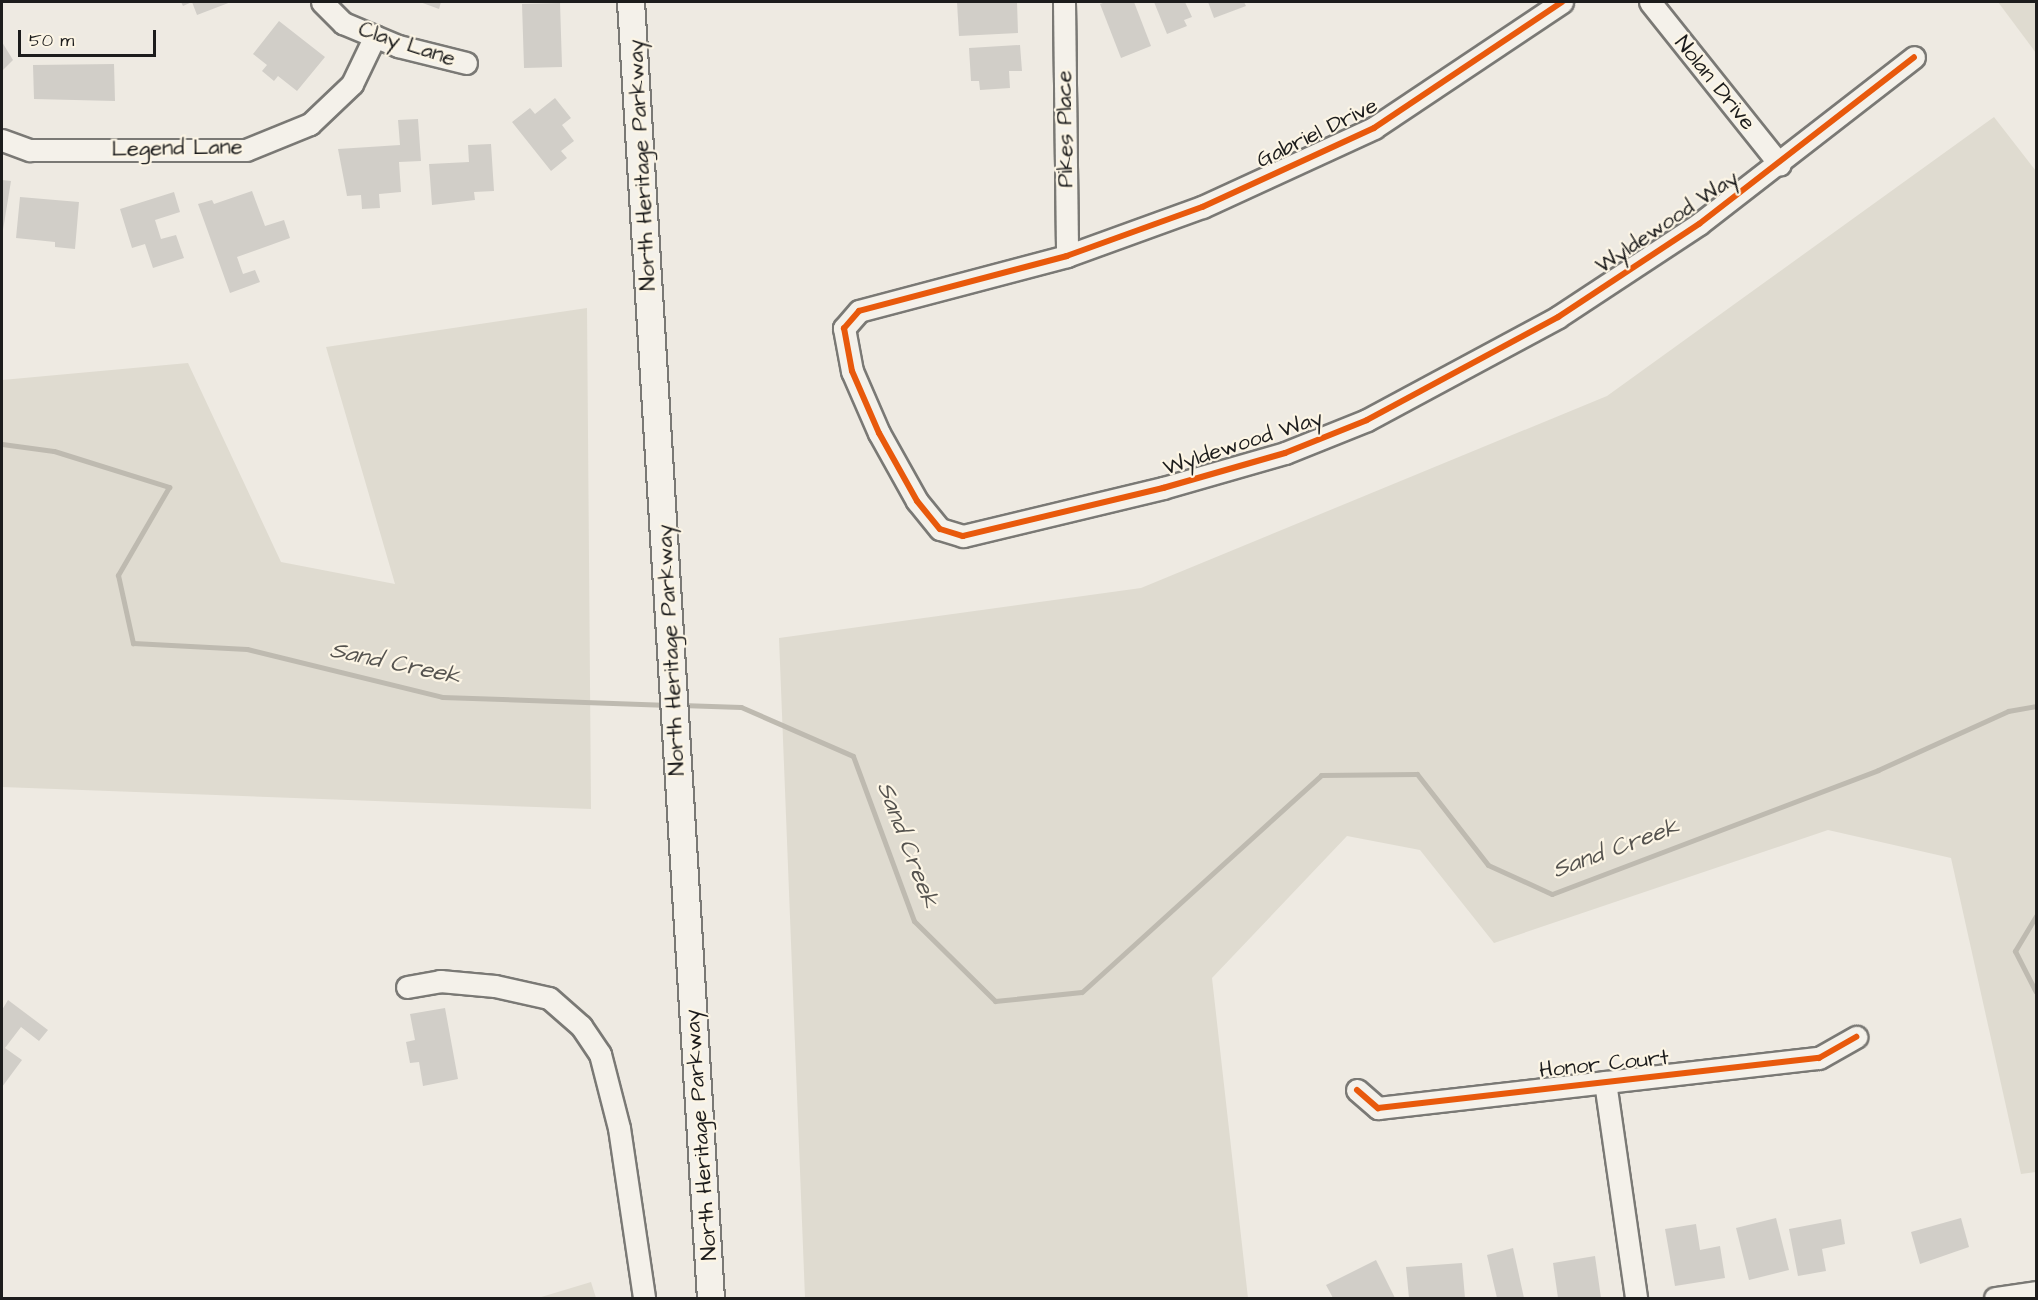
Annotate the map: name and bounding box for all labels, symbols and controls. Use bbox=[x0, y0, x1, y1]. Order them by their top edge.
street label: Clay Lane bbox=[355, 16, 459, 72]
scale bar bbox=[21, 18, 159, 56]
text: 50 m bbox=[29, 28, 74, 53]
street label: Nolan Drive bbox=[1669, 31, 1761, 135]
street label: North Heritage Parkway bbox=[622, 39, 662, 291]
street label: Pikes Place bbox=[1051, 70, 1079, 188]
street label: Gabriel Drive bbox=[1252, 92, 1382, 174]
street label: Legend Lane bbox=[111, 134, 243, 162]
street label: Wyldewood Way bbox=[1591, 165, 1743, 279]
street label: Wyldewood Way bbox=[1160, 405, 1326, 481]
street label: North Heritage Parkway bbox=[651, 524, 691, 776]
water label: Sand Creek bbox=[327, 636, 463, 692]
water label: Sand Creek bbox=[870, 778, 944, 912]
water label: Sand Creek bbox=[1549, 813, 1683, 885]
street label: North Heritage Parkway bbox=[679, 1009, 723, 1261]
street label: Honor Court bbox=[1538, 1044, 1670, 1084]

